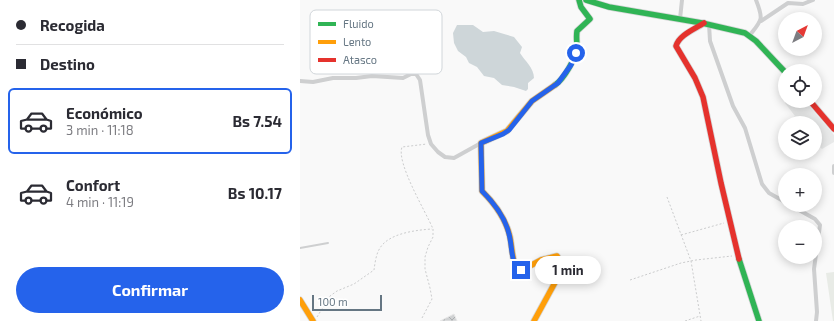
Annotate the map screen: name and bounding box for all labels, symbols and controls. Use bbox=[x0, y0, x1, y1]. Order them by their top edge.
legend bbox=[310, 10, 442, 74]
north arrow bbox=[778, 12, 822, 56]
map controls bbox=[778, 12, 822, 264]
text: Recogida bbox=[40, 16, 105, 34]
text: Fluido bbox=[343, 17, 374, 30]
text: Lento bbox=[343, 35, 371, 48]
route start bbox=[567, 44, 585, 62]
text: Atasco bbox=[343, 53, 377, 66]
text: Destino bbox=[40, 55, 95, 73]
button: locate bbox=[778, 64, 822, 108]
icon: car bbox=[18, 103, 54, 139]
text: Económico bbox=[66, 104, 143, 122]
text: Bs 7.54 bbox=[232, 112, 282, 130]
button: layers bbox=[778, 116, 822, 160]
text: 3 min · 11:18 bbox=[66, 122, 134, 138]
button: + bbox=[778, 168, 822, 212]
icon: car bbox=[18, 175, 54, 211]
text: Confort bbox=[66, 176, 120, 194]
text: Bs 10.17 bbox=[228, 184, 282, 202]
text: 4 min · 11:19 bbox=[66, 194, 134, 210]
button: − bbox=[778, 220, 822, 264]
callout: 1 min bbox=[535, 256, 601, 284]
route end bbox=[512, 261, 530, 279]
text: 1 min bbox=[552, 262, 584, 278]
button: Confirmar bbox=[16, 267, 284, 313]
scale bar bbox=[312, 293, 382, 312]
text: 100 m bbox=[318, 295, 348, 308]

